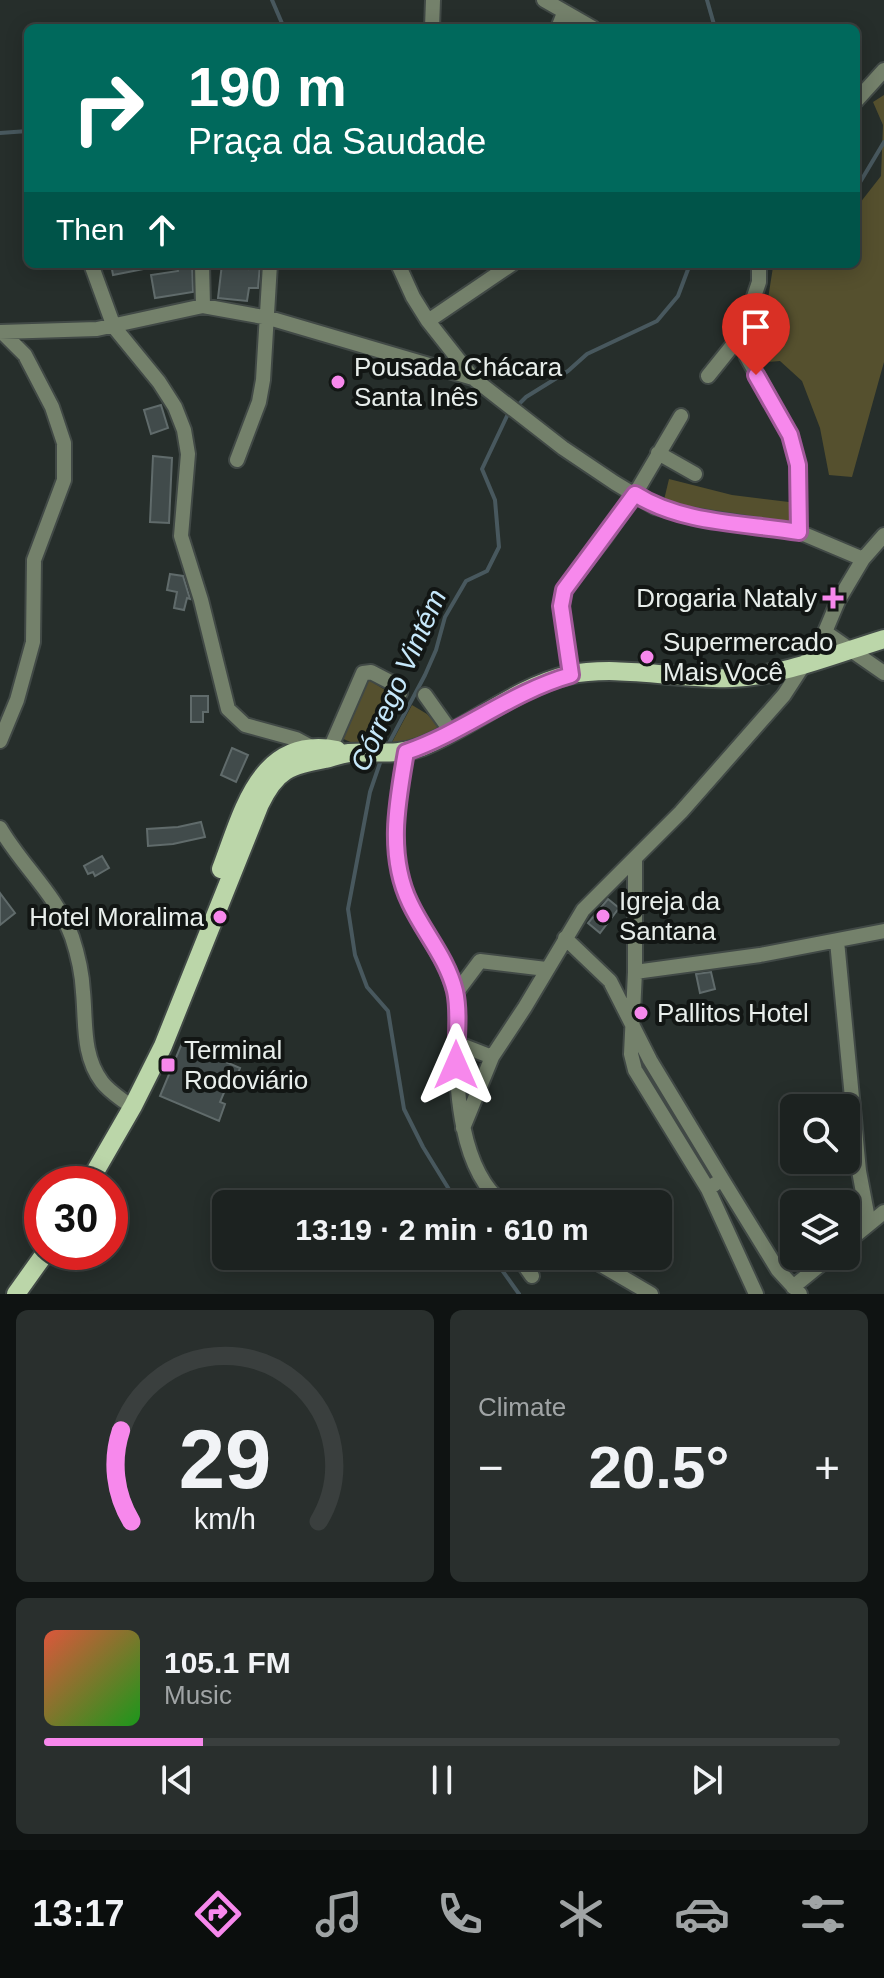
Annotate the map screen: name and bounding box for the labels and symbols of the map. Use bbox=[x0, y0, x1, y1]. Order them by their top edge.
pin bbox=[722, 293, 790, 375]
place label: Pousada Chácara Santa Inês bbox=[354, 352, 563, 412]
marker: Pousada Chácara Santa Inês bbox=[329, 373, 347, 391]
place label: Drogaria Nataly bbox=[636, 583, 817, 613]
water label: Córrego Vintém bbox=[345, 585, 452, 776]
marker: Drogaria Nataly bbox=[824, 589, 842, 607]
place label: Supermercado Mais Você bbox=[663, 627, 834, 687]
marker: Supermercado Mais Você bbox=[638, 648, 656, 666]
place label: Igreja da Santana bbox=[619, 886, 721, 946]
place label: Hotel Moralima bbox=[29, 902, 205, 932]
marker: Igreja da Santana bbox=[594, 907, 612, 925]
marker: Hotel Moralima bbox=[211, 908, 229, 926]
place label: Pallitos Hotel bbox=[657, 998, 809, 1028]
marker: Pallitos Hotel bbox=[632, 1004, 650, 1022]
position arrow bbox=[414, 1023, 498, 1107]
place label: Terminal Rodoviário bbox=[184, 1035, 308, 1095]
marker: Terminal Rodoviário bbox=[159, 1056, 177, 1074]
speed limit sign: 30 bbox=[24, 1166, 128, 1270]

